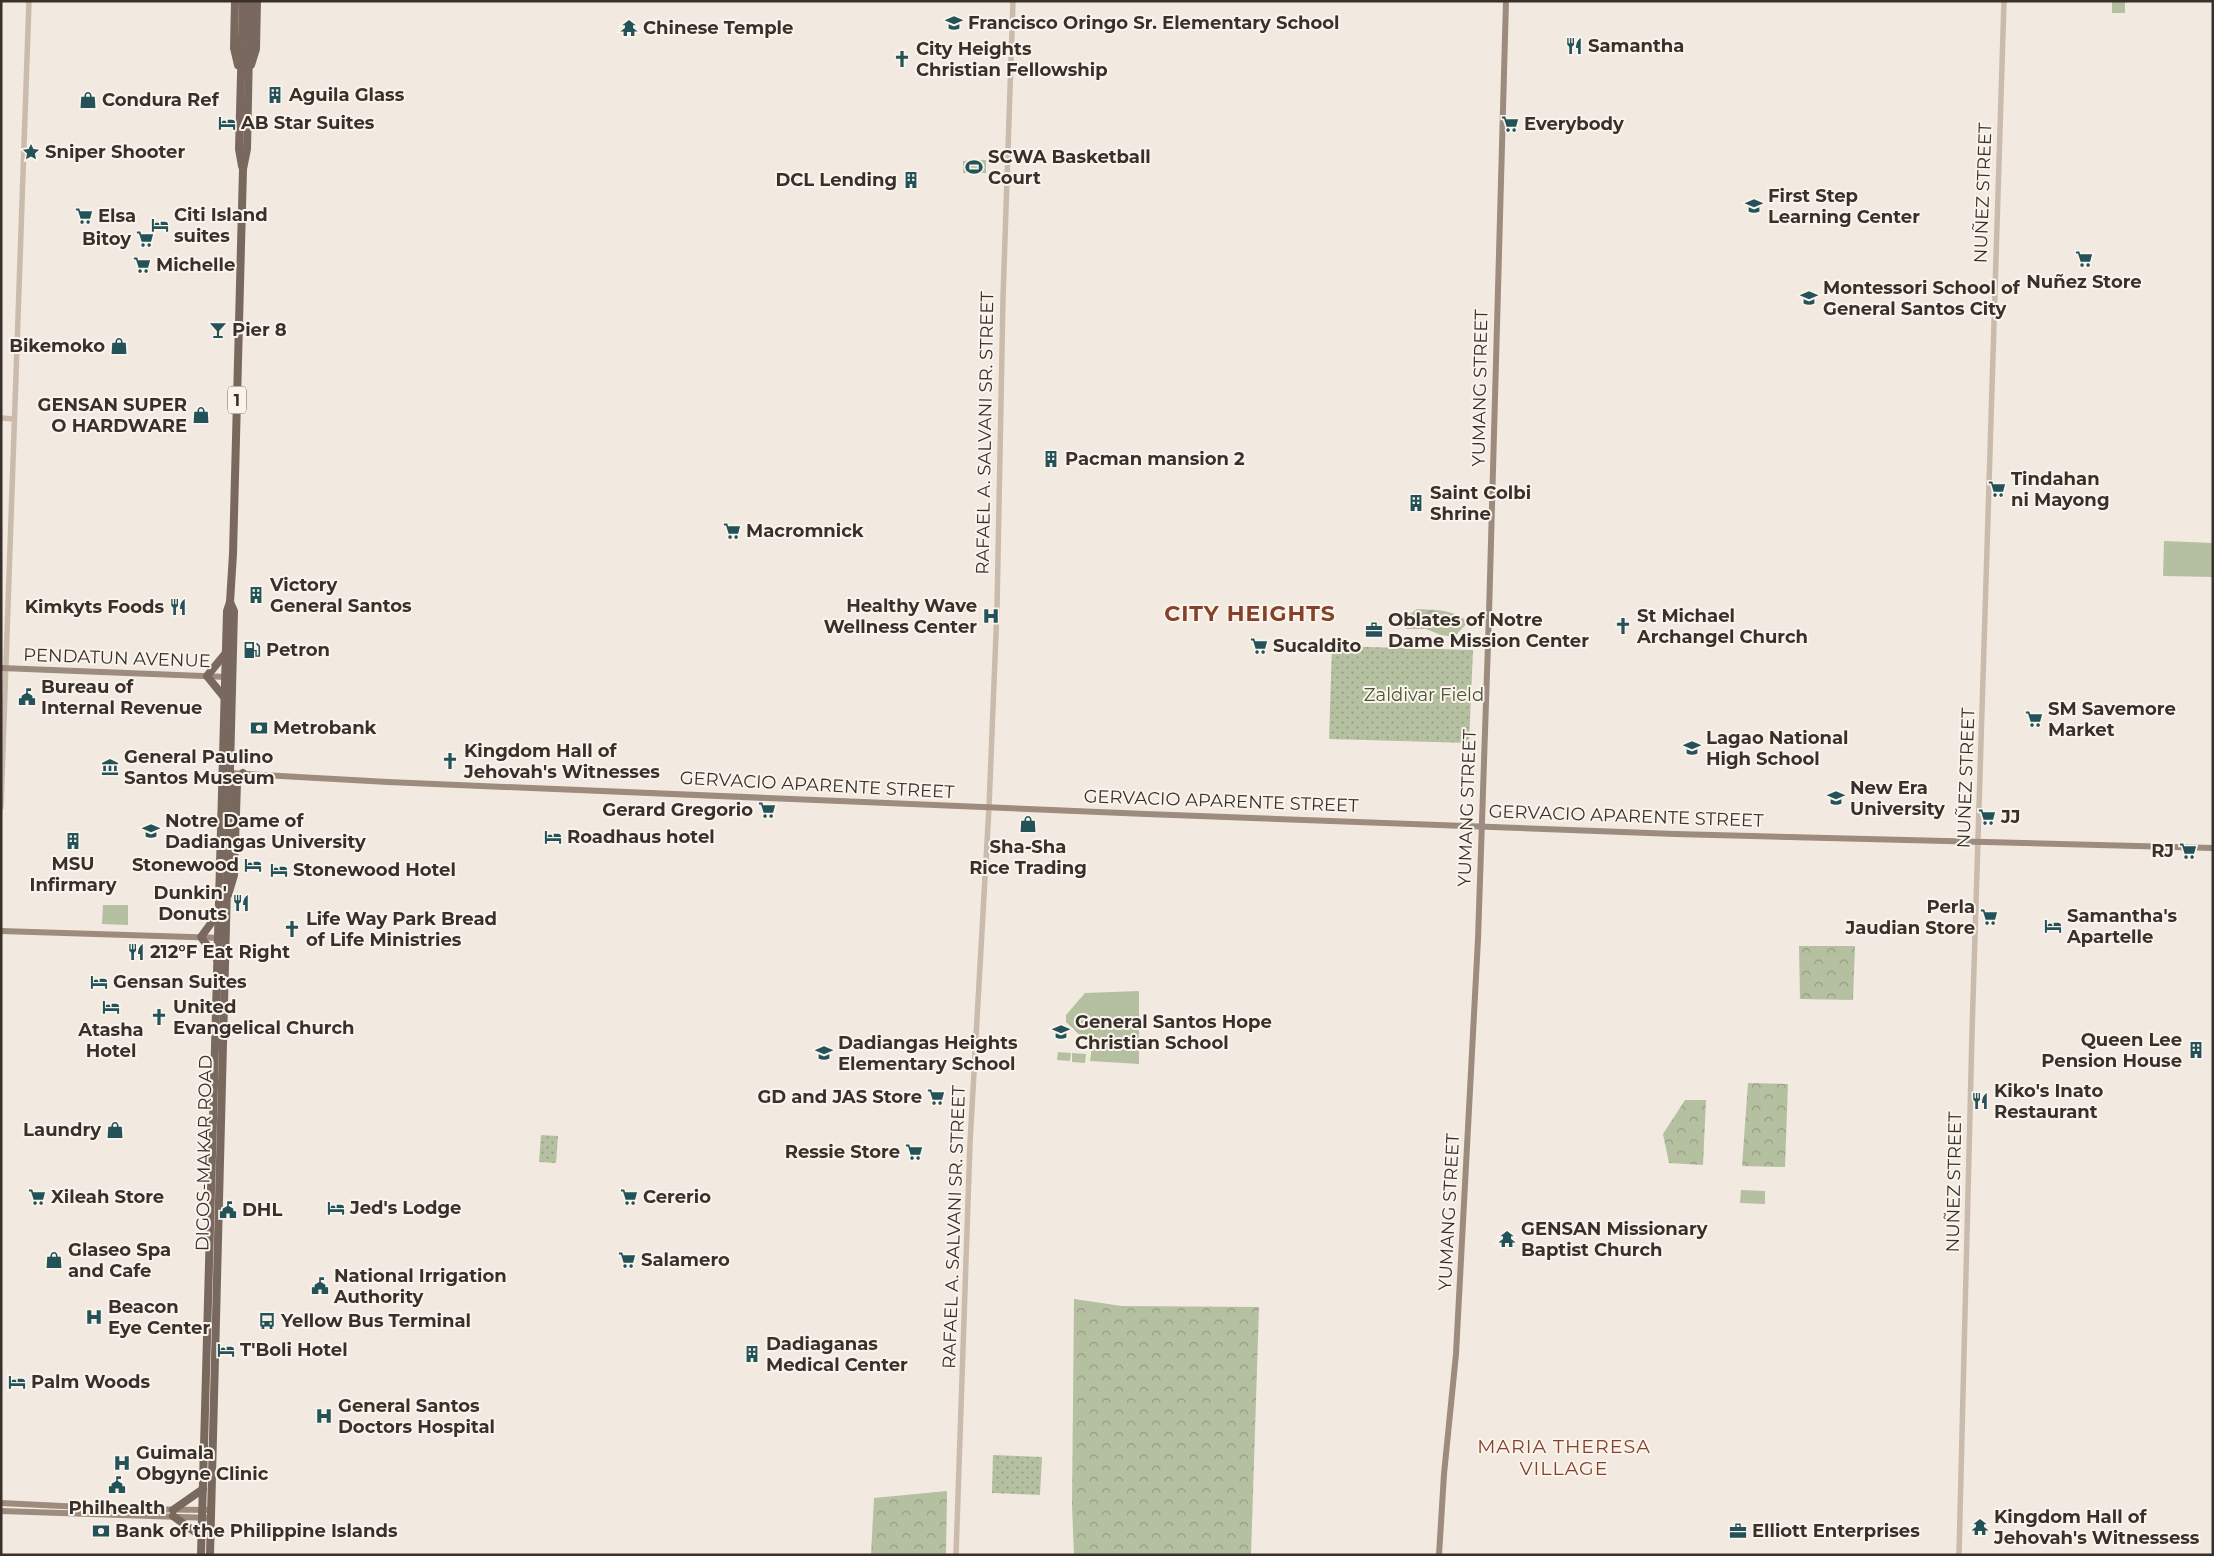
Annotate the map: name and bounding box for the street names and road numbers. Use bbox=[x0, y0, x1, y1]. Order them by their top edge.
street label: NUÑEZ STREET bbox=[1970, 122, 1996, 264]
street label: RAFAEL A. SALVANI SR. STREET bbox=[972, 290, 998, 575]
street label: YUMANG STREET bbox=[1468, 308, 1492, 467]
road number: 1 bbox=[228, 386, 246, 414]
street label: PENDATUN AVENUE bbox=[23, 644, 211, 672]
street label: NUÑEZ STREET bbox=[1953, 707, 1979, 849]
street label: YUMANG STREET bbox=[1453, 728, 1481, 887]
street label: GERVACIO APARENTE STREET bbox=[679, 767, 956, 803]
street label: GERVACIO APARENTE STREET bbox=[1083, 785, 1359, 817]
street label: GERVACIO APARENTE STREET bbox=[1488, 800, 1764, 832]
street label: DIGOS-MAKAR ROAD bbox=[191, 1055, 217, 1251]
street label: RAFAEL A. SALVANI SR. STREET bbox=[938, 1084, 970, 1369]
street label: NUÑEZ STREET bbox=[1942, 1111, 1966, 1253]
street label: YUMANG STREET bbox=[1434, 1132, 1464, 1291]

